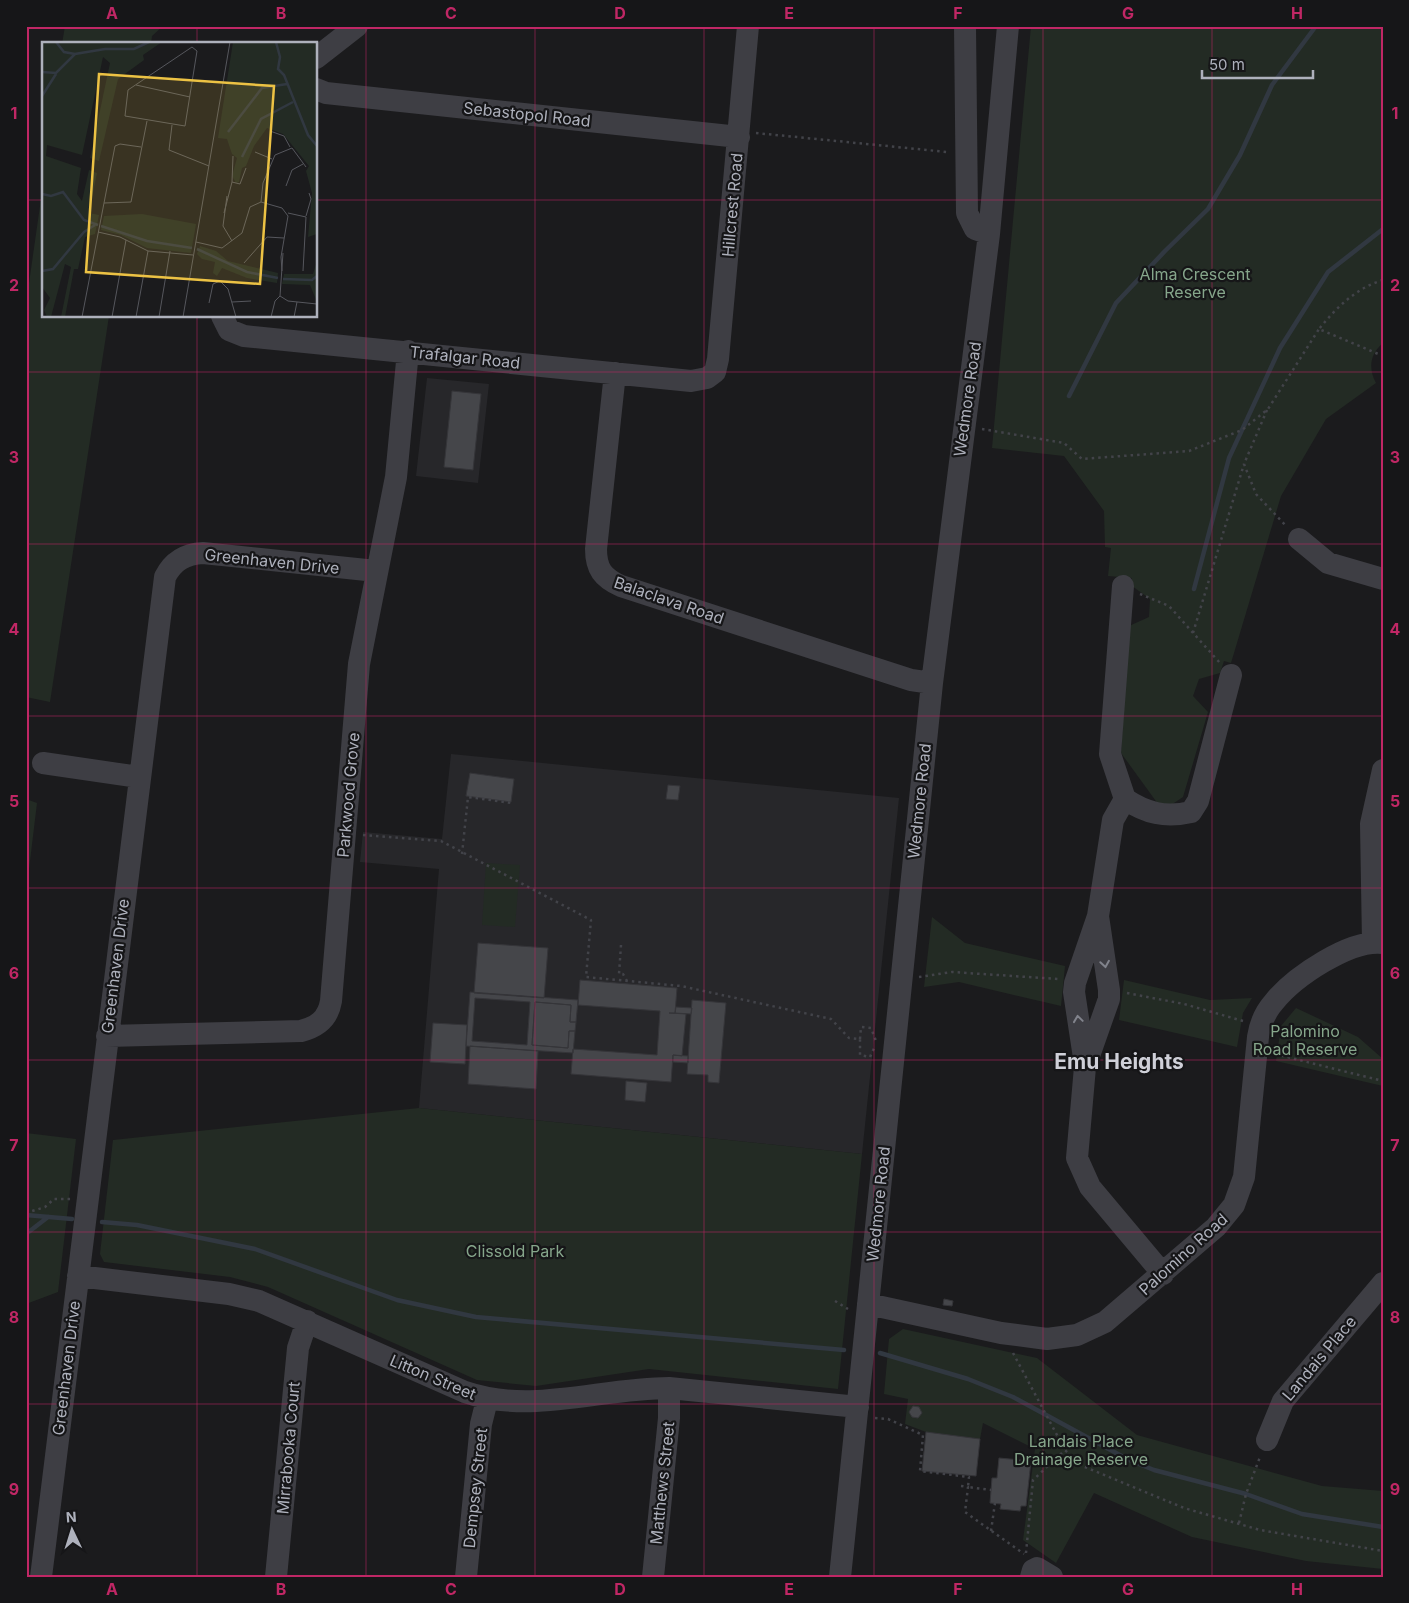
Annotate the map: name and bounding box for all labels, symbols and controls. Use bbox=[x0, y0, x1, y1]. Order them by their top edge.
text: A bbox=[106, 3, 118, 23]
text: B bbox=[276, 3, 286, 23]
text: C bbox=[445, 3, 457, 23]
text: D bbox=[614, 3, 626, 23]
text: E bbox=[784, 3, 794, 23]
text: F bbox=[953, 3, 963, 23]
text: G bbox=[1122, 3, 1134, 23]
text: H bbox=[1291, 3, 1303, 23]
inset map bbox=[42, 42, 318, 318]
scale bar bbox=[1202, 48, 1313, 80]
text: 50 m bbox=[1209, 55, 1245, 74]
street label: Sebastopol Road bbox=[462, 97, 592, 131]
text: 1 bbox=[11, 103, 17, 123]
text: 1 bbox=[1392, 103, 1398, 123]
street label: Hillcrest Road bbox=[717, 152, 747, 258]
park label: Alma Crescent Reserve bbox=[1140, 264, 1250, 302]
text: 2 bbox=[9, 275, 19, 295]
text: 2 bbox=[1390, 275, 1400, 295]
street label: Wedmore Road bbox=[949, 340, 985, 458]
street label: Trafalgar Road bbox=[409, 341, 521, 373]
text: 3 bbox=[9, 447, 19, 467]
text: 3 bbox=[1390, 447, 1400, 467]
street label: Greenhaven Drive bbox=[203, 544, 341, 578]
street label: Balaclava Road bbox=[611, 572, 727, 628]
text: 4 bbox=[9, 619, 20, 639]
text: 4 bbox=[1390, 619, 1401, 639]
street label: Parkwood Grove bbox=[333, 732, 363, 858]
street label: Wedmore Road bbox=[903, 742, 935, 860]
text: 5 bbox=[9, 791, 19, 811]
text: 5 bbox=[1390, 791, 1400, 811]
street label: Greenhaven Drive bbox=[97, 897, 133, 1035]
one-way arrow bbox=[1100, 960, 1110, 968]
text: 6 bbox=[9, 963, 19, 983]
text: 6 bbox=[1390, 963, 1400, 983]
one-way arrow bbox=[1073, 1015, 1084, 1023]
park label: Palomino Road Reserve bbox=[1253, 1021, 1357, 1059]
district label: Emu Heights bbox=[1054, 1049, 1184, 1074]
text: 7 bbox=[9, 1135, 19, 1155]
text: 7 bbox=[1390, 1135, 1400, 1155]
street label: Wedmore Road bbox=[862, 1145, 894, 1263]
street label: Palomino Road bbox=[1134, 1209, 1232, 1299]
park label: Clissold Park bbox=[466, 1241, 564, 1261]
street label: Greenhaven Drive bbox=[48, 1299, 84, 1437]
text: 8 bbox=[9, 1307, 19, 1327]
text: 8 bbox=[1390, 1307, 1400, 1327]
street label: Landais Place bbox=[1278, 1311, 1360, 1405]
street label: Litton Street bbox=[387, 1350, 479, 1404]
street label: Mirrabooka Court bbox=[272, 1381, 304, 1515]
street label: Matthews Street bbox=[646, 1421, 678, 1545]
street label: Dempsey Street bbox=[459, 1427, 491, 1549]
park label: Landais Place Drainage Reserve bbox=[1014, 1431, 1148, 1469]
text: 9 bbox=[9, 1479, 19, 1499]
text: 9 bbox=[1390, 1479, 1400, 1499]
north arrow bbox=[48, 1506, 98, 1556]
text: N bbox=[65, 1508, 77, 1525]
text: A bbox=[106, 1579, 118, 1599]
text: B bbox=[276, 1579, 286, 1599]
text: C bbox=[445, 1579, 457, 1599]
text: D bbox=[614, 1579, 626, 1599]
text: E bbox=[784, 1579, 794, 1599]
text: F bbox=[953, 1579, 963, 1599]
text: G bbox=[1122, 1579, 1134, 1599]
text: H bbox=[1291, 1579, 1303, 1599]

